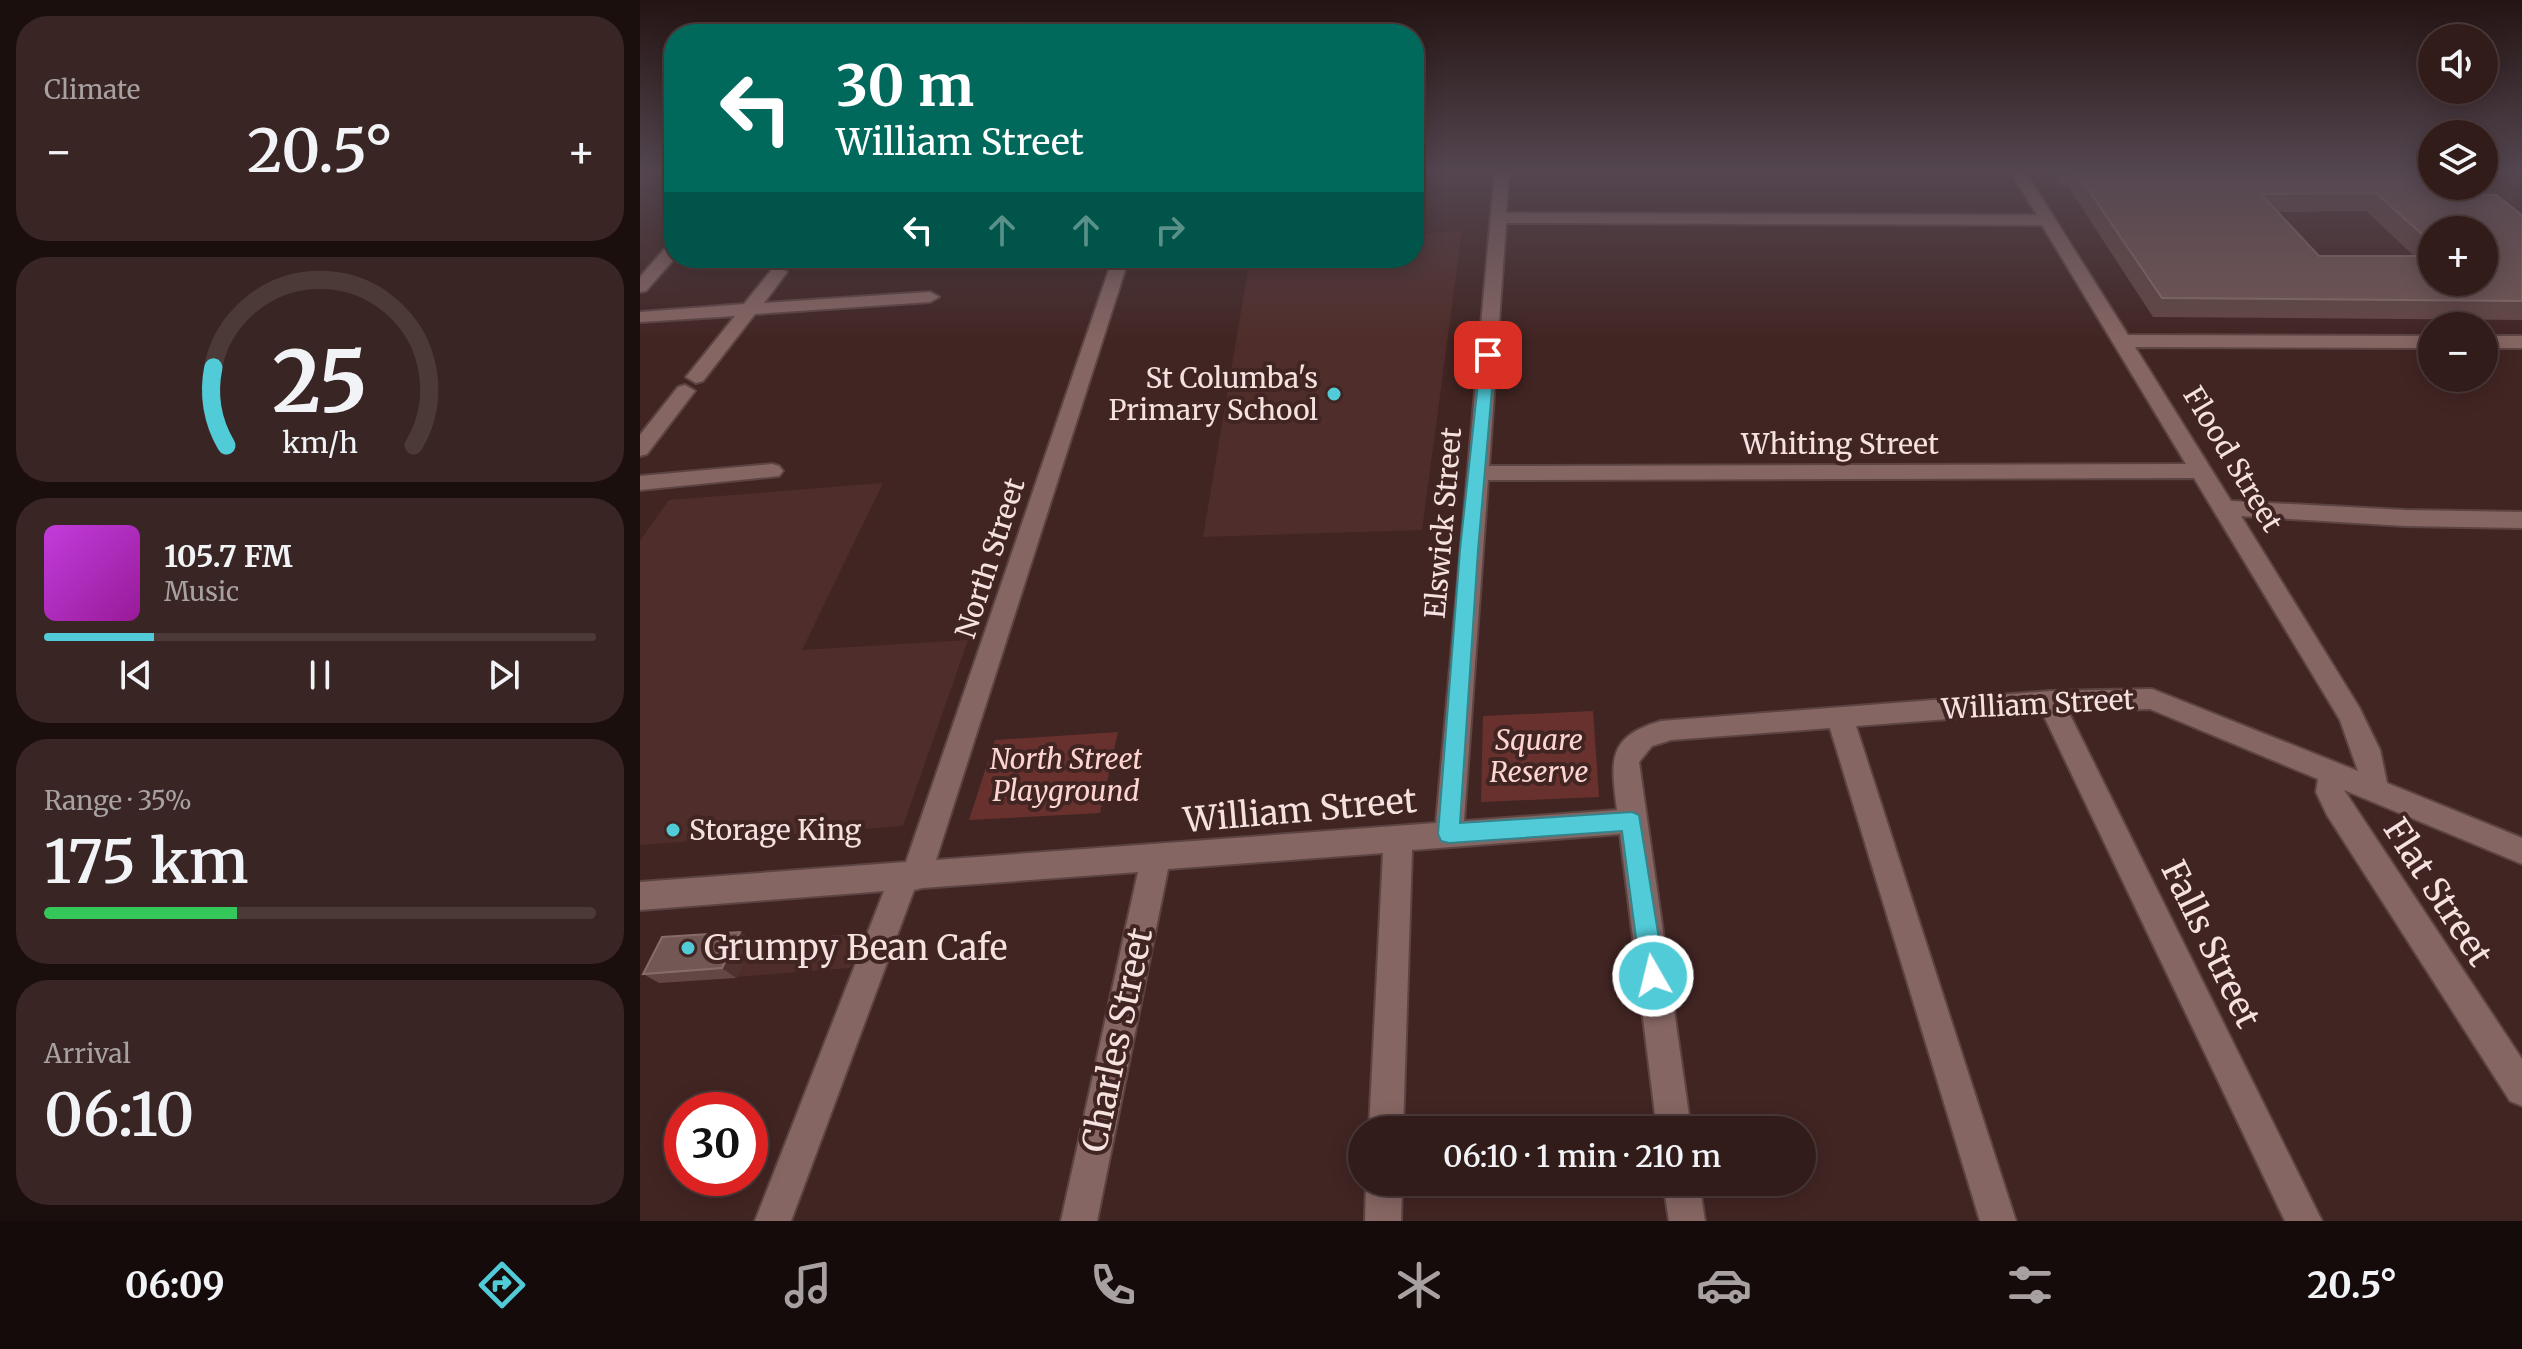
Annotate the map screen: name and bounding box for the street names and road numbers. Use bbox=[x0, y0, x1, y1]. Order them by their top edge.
street label: Flood Street bbox=[2175, 380, 2291, 538]
street label: Elswick Street bbox=[1417, 426, 1469, 620]
street label: Whiting Street bbox=[1740, 426, 1939, 462]
street label: North Street bbox=[947, 473, 1033, 643]
street label: William Street bbox=[1940, 681, 2135, 727]
street label: William Street bbox=[1181, 779, 1418, 841]
street label: Flat Street bbox=[2375, 810, 2501, 974]
street label: Falls Street bbox=[2152, 854, 2270, 1034]
street label: Charles Street bbox=[1073, 924, 1161, 1156]

